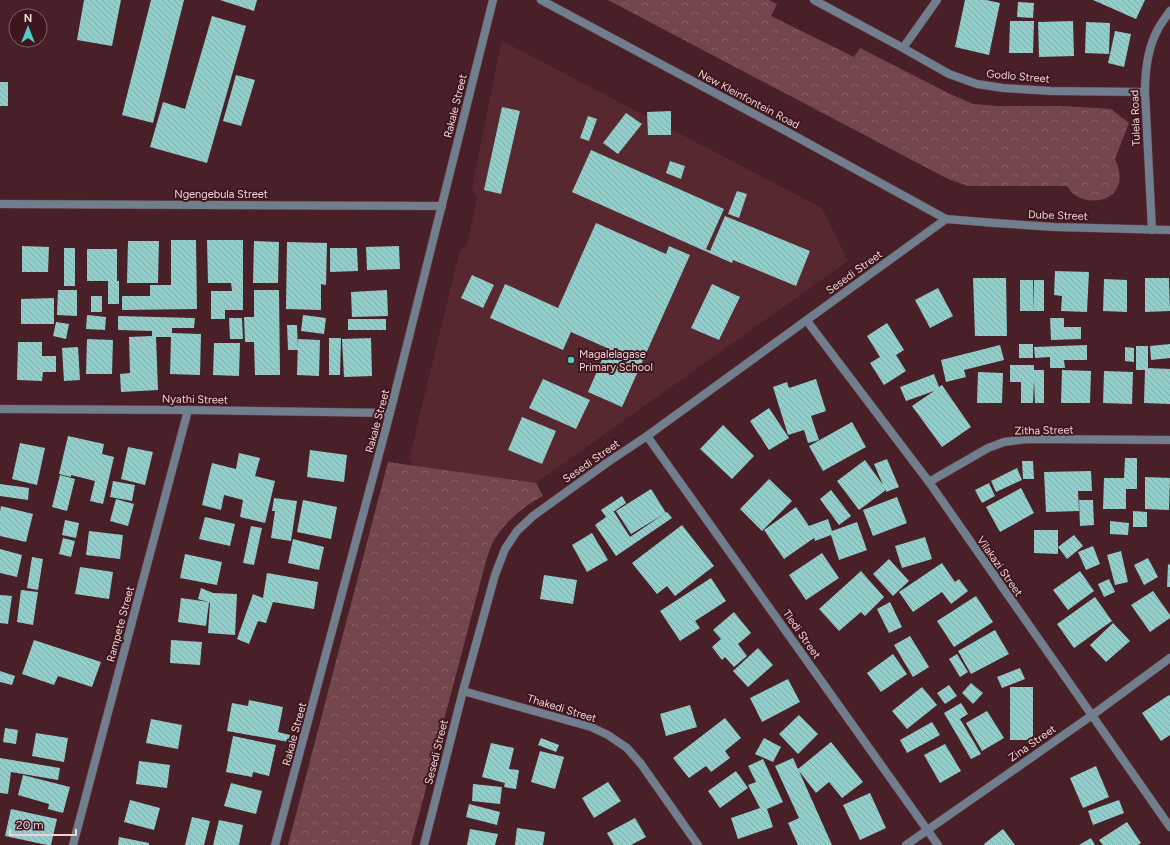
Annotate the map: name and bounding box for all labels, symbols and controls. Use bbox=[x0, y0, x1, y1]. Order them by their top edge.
north arrow bbox=[8, 8, 48, 48]
text: N bbox=[24, 12, 32, 25]
street label: New Kleinfontein Road bbox=[696, 67, 802, 132]
street label: Godlo Street bbox=[986, 67, 1050, 86]
street label: Rakale Street bbox=[441, 73, 470, 139]
street label: Tulela Road bbox=[1128, 90, 1143, 146]
street label: Ngengebula Street bbox=[174, 188, 268, 201]
street label: Dube Street bbox=[1028, 208, 1088, 223]
street label: Sesedi Street bbox=[824, 248, 885, 297]
place label: Magalelagase Primary School bbox=[579, 348, 653, 374]
marker: Magalelagase Primary School bbox=[566, 355, 576, 365]
street label: Rakale Street bbox=[363, 388, 392, 454]
street label: Nyathi Street bbox=[162, 392, 228, 407]
street label: Zitha Street bbox=[1014, 423, 1074, 438]
street label: Sesedi Street bbox=[560, 437, 622, 486]
street label: Vilakazi Street bbox=[974, 534, 1025, 599]
street label: Rampete Street bbox=[104, 585, 137, 663]
street label: Tledi Street bbox=[780, 607, 823, 661]
street label: Thakedi Street bbox=[526, 692, 598, 725]
street label: Rakale Street bbox=[280, 701, 309, 767]
street label: Sesedi Street bbox=[422, 718, 451, 786]
street label: Zina Street bbox=[1006, 722, 1058, 764]
scale bar bbox=[10, 811, 76, 837]
text: 20 m bbox=[16, 818, 44, 832]

